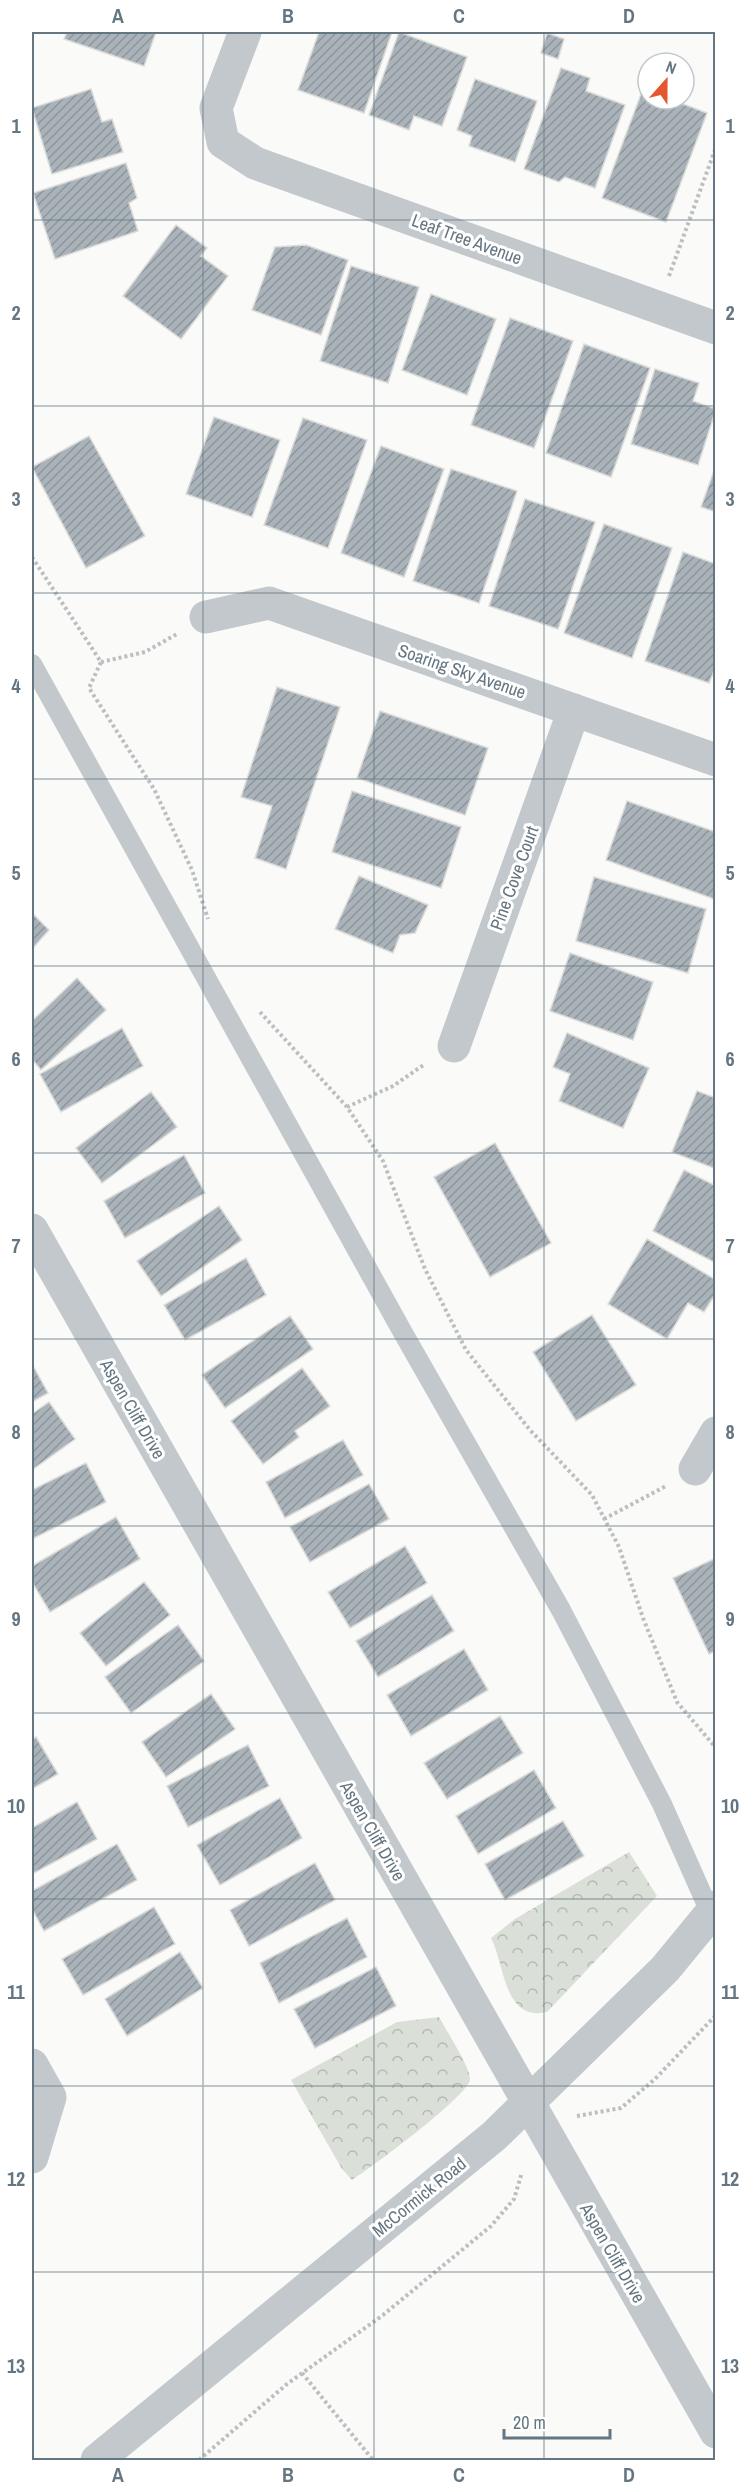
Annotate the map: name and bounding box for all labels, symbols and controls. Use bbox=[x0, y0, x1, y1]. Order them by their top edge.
text: A bbox=[112, 2, 124, 29]
text: B bbox=[282, 2, 294, 29]
text: C bbox=[453, 2, 465, 29]
text: D bbox=[623, 2, 635, 29]
north arrow bbox=[636, 51, 696, 111]
text: N bbox=[663, 55, 680, 79]
text: 1 bbox=[11, 112, 21, 139]
text: 1 bbox=[725, 112, 735, 139]
street label: Leaf Tree Avenue bbox=[408, 208, 526, 270]
text: 2 bbox=[11, 299, 21, 326]
text: 2 bbox=[725, 299, 735, 326]
text: 3 bbox=[11, 485, 21, 512]
text: 3 bbox=[725, 485, 735, 512]
street label: Soaring Sky Avenue bbox=[395, 637, 529, 705]
text: 4 bbox=[11, 672, 21, 699]
text: 4 bbox=[725, 672, 735, 699]
street label: Pine Cove Court bbox=[484, 822, 544, 934]
text: 5 bbox=[11, 859, 21, 886]
text: 5 bbox=[725, 859, 735, 886]
text: 6 bbox=[11, 1045, 21, 1072]
text: 6 bbox=[725, 1045, 735, 1072]
text: 7 bbox=[11, 1232, 21, 1259]
text: 7 bbox=[725, 1232, 735, 1259]
street label: Aspen Cliff Drive bbox=[94, 1354, 172, 1463]
text: 8 bbox=[11, 1418, 21, 1445]
text: 8 bbox=[725, 1418, 735, 1445]
text: 9 bbox=[11, 1605, 21, 1632]
text: 9 bbox=[725, 1605, 735, 1632]
street label: Aspen Cliff Drive bbox=[334, 1776, 412, 1885]
text: 10 bbox=[7, 1792, 25, 1819]
text: 10 bbox=[721, 1792, 739, 1819]
text: 11 bbox=[7, 1978, 26, 2005]
text: 11 bbox=[721, 1978, 740, 2005]
street label: McCormick Road bbox=[367, 2151, 471, 2243]
text: 12 bbox=[7, 2165, 25, 2192]
text: 12 bbox=[721, 2165, 739, 2192]
street label: Aspen Cliff Drive bbox=[574, 2198, 652, 2307]
text: 13 bbox=[7, 2352, 25, 2379]
text: 13 bbox=[721, 2352, 739, 2379]
scale bar bbox=[504, 2402, 610, 2440]
text: 20 m bbox=[513, 2410, 546, 2435]
text: A bbox=[112, 2461, 124, 2488]
text: B bbox=[282, 2461, 294, 2488]
text: C bbox=[453, 2461, 465, 2488]
text: D bbox=[623, 2461, 635, 2488]

